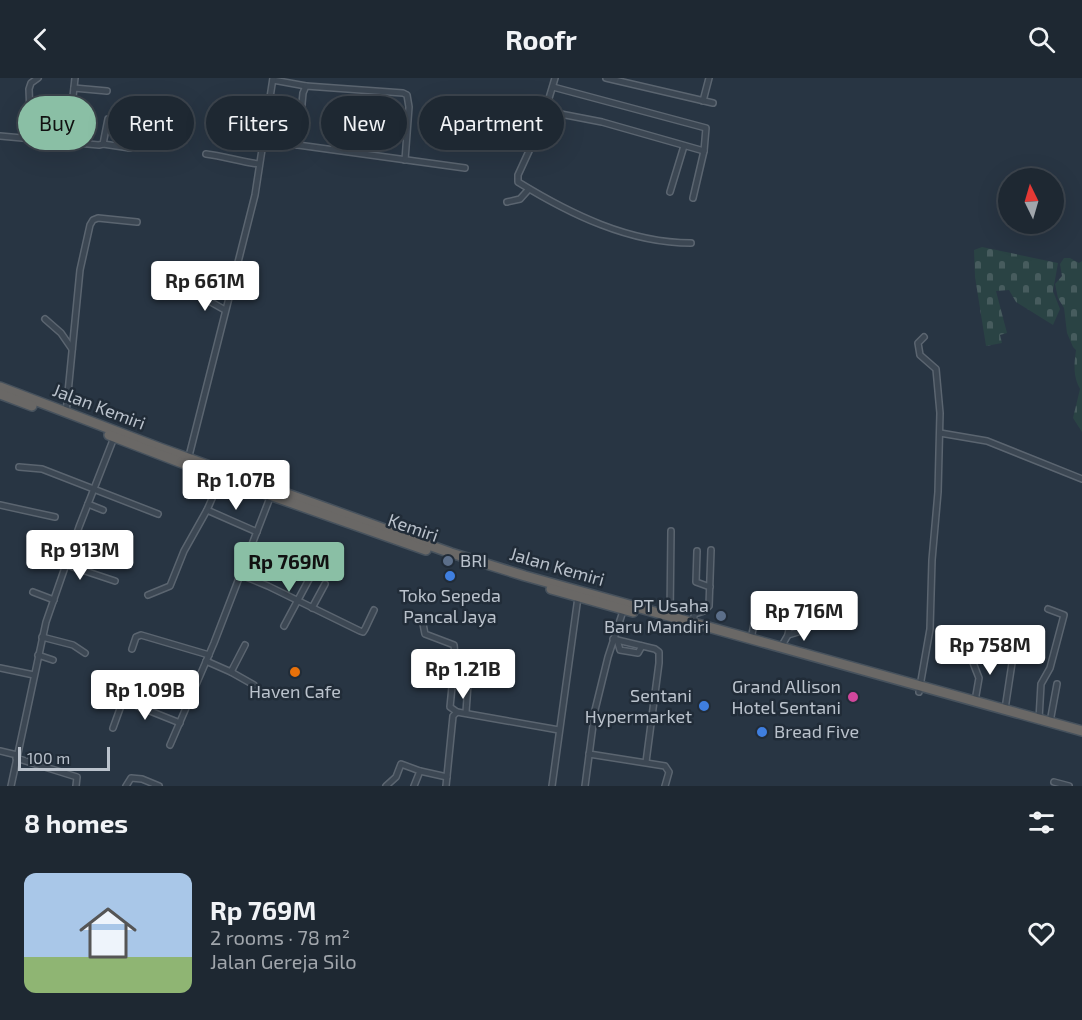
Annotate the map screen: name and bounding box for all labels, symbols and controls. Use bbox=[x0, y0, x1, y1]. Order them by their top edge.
icon: back bbox=[24, 23, 57, 56]
text: Roofr bbox=[505, 23, 577, 55]
icon: search bbox=[1025, 23, 1058, 56]
chip: Buy bbox=[18, 96, 96, 150]
chip: Rent bbox=[108, 96, 194, 150]
chip: Filters bbox=[206, 96, 309, 150]
chip: New bbox=[321, 96, 407, 150]
chip: Apartment bbox=[419, 96, 564, 150]
north arrow bbox=[998, 168, 1064, 234]
map controls bbox=[998, 168, 1064, 234]
pin: Rp 661M bbox=[150, 261, 260, 312]
text: Rp 661M bbox=[165, 268, 245, 292]
street label: Jalan Kemiri bbox=[50, 378, 149, 434]
pin: Rp 1.07B bbox=[174, 460, 298, 511]
text: Rp 1.07B bbox=[197, 467, 275, 491]
street label: Kemiri bbox=[385, 508, 441, 546]
pin: Rp 913M bbox=[25, 530, 135, 581]
text: Rp 913M bbox=[40, 537, 120, 561]
pin: Rp 769M bbox=[234, 542, 344, 593]
street label: Jalan Kemiri bbox=[507, 542, 607, 590]
text: Rp 769M bbox=[248, 549, 330, 573]
place label: BRI bbox=[460, 549, 487, 571]
marker: BRI bbox=[441, 554, 455, 568]
marker: Toko Sepeda Pancal Jaya bbox=[443, 569, 457, 583]
place label: Toko Sepeda Pancal Jaya bbox=[399, 584, 501, 627]
pin: Rp 716M bbox=[749, 591, 859, 642]
place label: PT Usaha Baru Mandiri bbox=[604, 594, 709, 637]
text: Rp 716M bbox=[765, 598, 843, 622]
marker: PT Usaha Baru Mandiri bbox=[714, 609, 728, 623]
pin: Rp 758M bbox=[935, 625, 1045, 676]
text: Rp 758M bbox=[949, 632, 1031, 656]
pin: Rp 1.21B bbox=[401, 649, 525, 700]
text: Rp 1.21B bbox=[425, 656, 501, 680]
marker: Haven Cafe bbox=[288, 665, 302, 679]
pin: Rp 1.09B bbox=[83, 670, 207, 721]
place label: Grand Allison Hotel Sentani bbox=[731, 675, 841, 718]
text: Rp 1.09B bbox=[105, 677, 185, 701]
place label: Haven Cafe bbox=[249, 680, 341, 702]
place label: Sentani Hypermarket bbox=[585, 684, 692, 727]
marker: Grand Allison Hotel Sentani bbox=[846, 690, 860, 704]
marker: Sentani Hypermarket bbox=[697, 699, 711, 713]
place label: Bread Five bbox=[774, 720, 859, 742]
marker: Bread Five bbox=[755, 725, 769, 739]
scale bar bbox=[18, 744, 110, 772]
text: 100 m bbox=[27, 748, 70, 767]
icon: filters bbox=[1025, 806, 1058, 839]
text: 8 homes bbox=[24, 807, 128, 838]
text: Rp 769M bbox=[210, 894, 316, 925]
icon: home bbox=[72, 897, 144, 969]
icon: heart bbox=[1025, 917, 1058, 950]
text: 2 rooms · 78 m² bbox=[210, 925, 350, 949]
text: Jalan Gereja Silo bbox=[210, 949, 357, 973]

